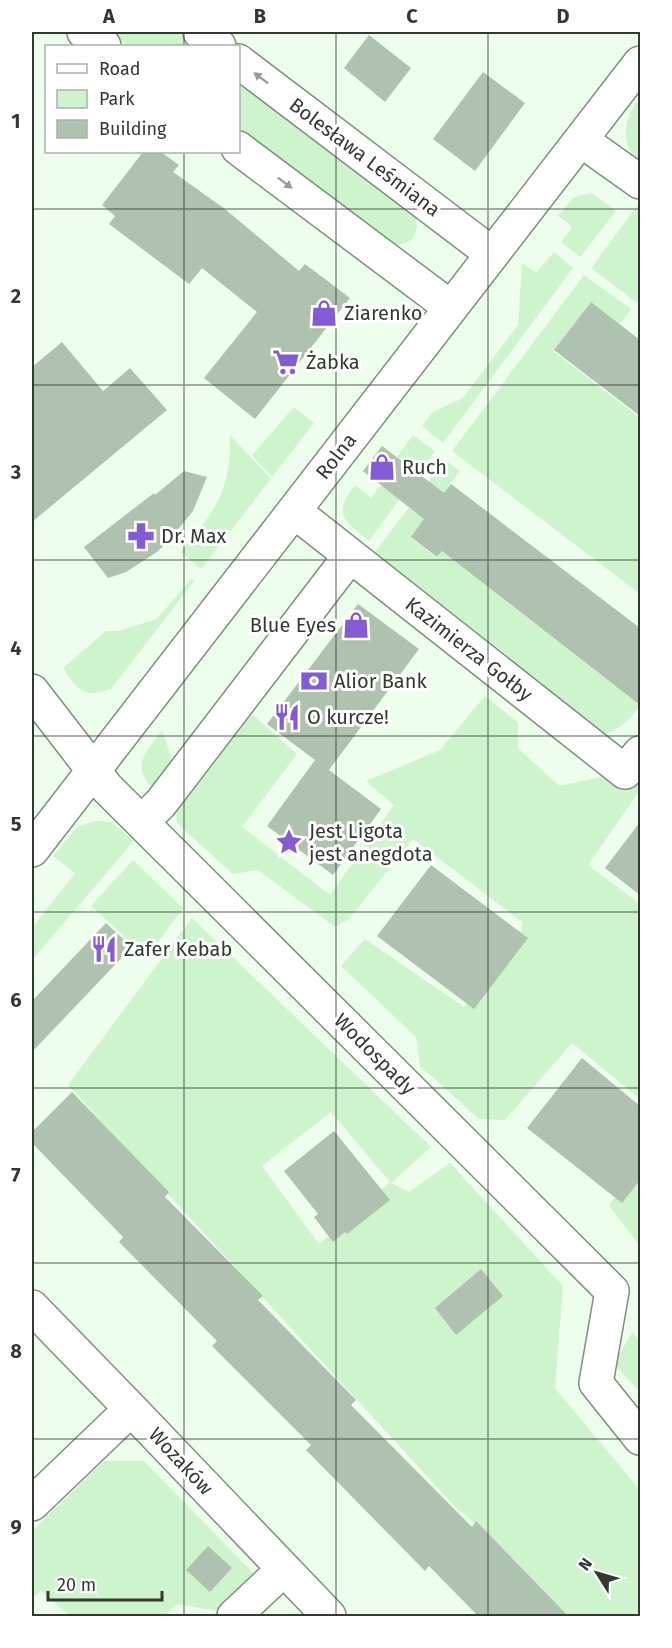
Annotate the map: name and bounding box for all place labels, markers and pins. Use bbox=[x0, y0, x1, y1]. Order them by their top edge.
shop icon: Ziarenko bbox=[309, 298, 339, 328]
place label: Ziarenko bbox=[344, 301, 422, 325]
supermarket icon: Żabka bbox=[271, 347, 301, 377]
place label: Żabka bbox=[306, 350, 360, 374]
shop icon: Ruch bbox=[367, 452, 397, 482]
place label: Ruch bbox=[402, 455, 447, 479]
pharmacy icon: Dr. Max bbox=[126, 521, 156, 551]
place label: Dr. Max bbox=[161, 524, 227, 548]
shop icon: Blue Eyes bbox=[341, 610, 371, 640]
place label: Blue Eyes bbox=[250, 613, 336, 637]
bank icon: Alior Bank bbox=[299, 666, 329, 696]
place label: Alior Bank bbox=[334, 669, 427, 693]
restaurant icon: O kurcze! bbox=[272, 702, 302, 732]
place label: O kurcze! bbox=[307, 705, 389, 729]
place label: Jest Ligota jest anegdota bbox=[308, 819, 433, 866]
place icon: Jest Ligota jest anegdota bbox=[274, 827, 304, 857]
restaurant icon: Zafer Kebab bbox=[89, 934, 119, 964]
place label: Zafer Kebab bbox=[124, 937, 232, 961]

